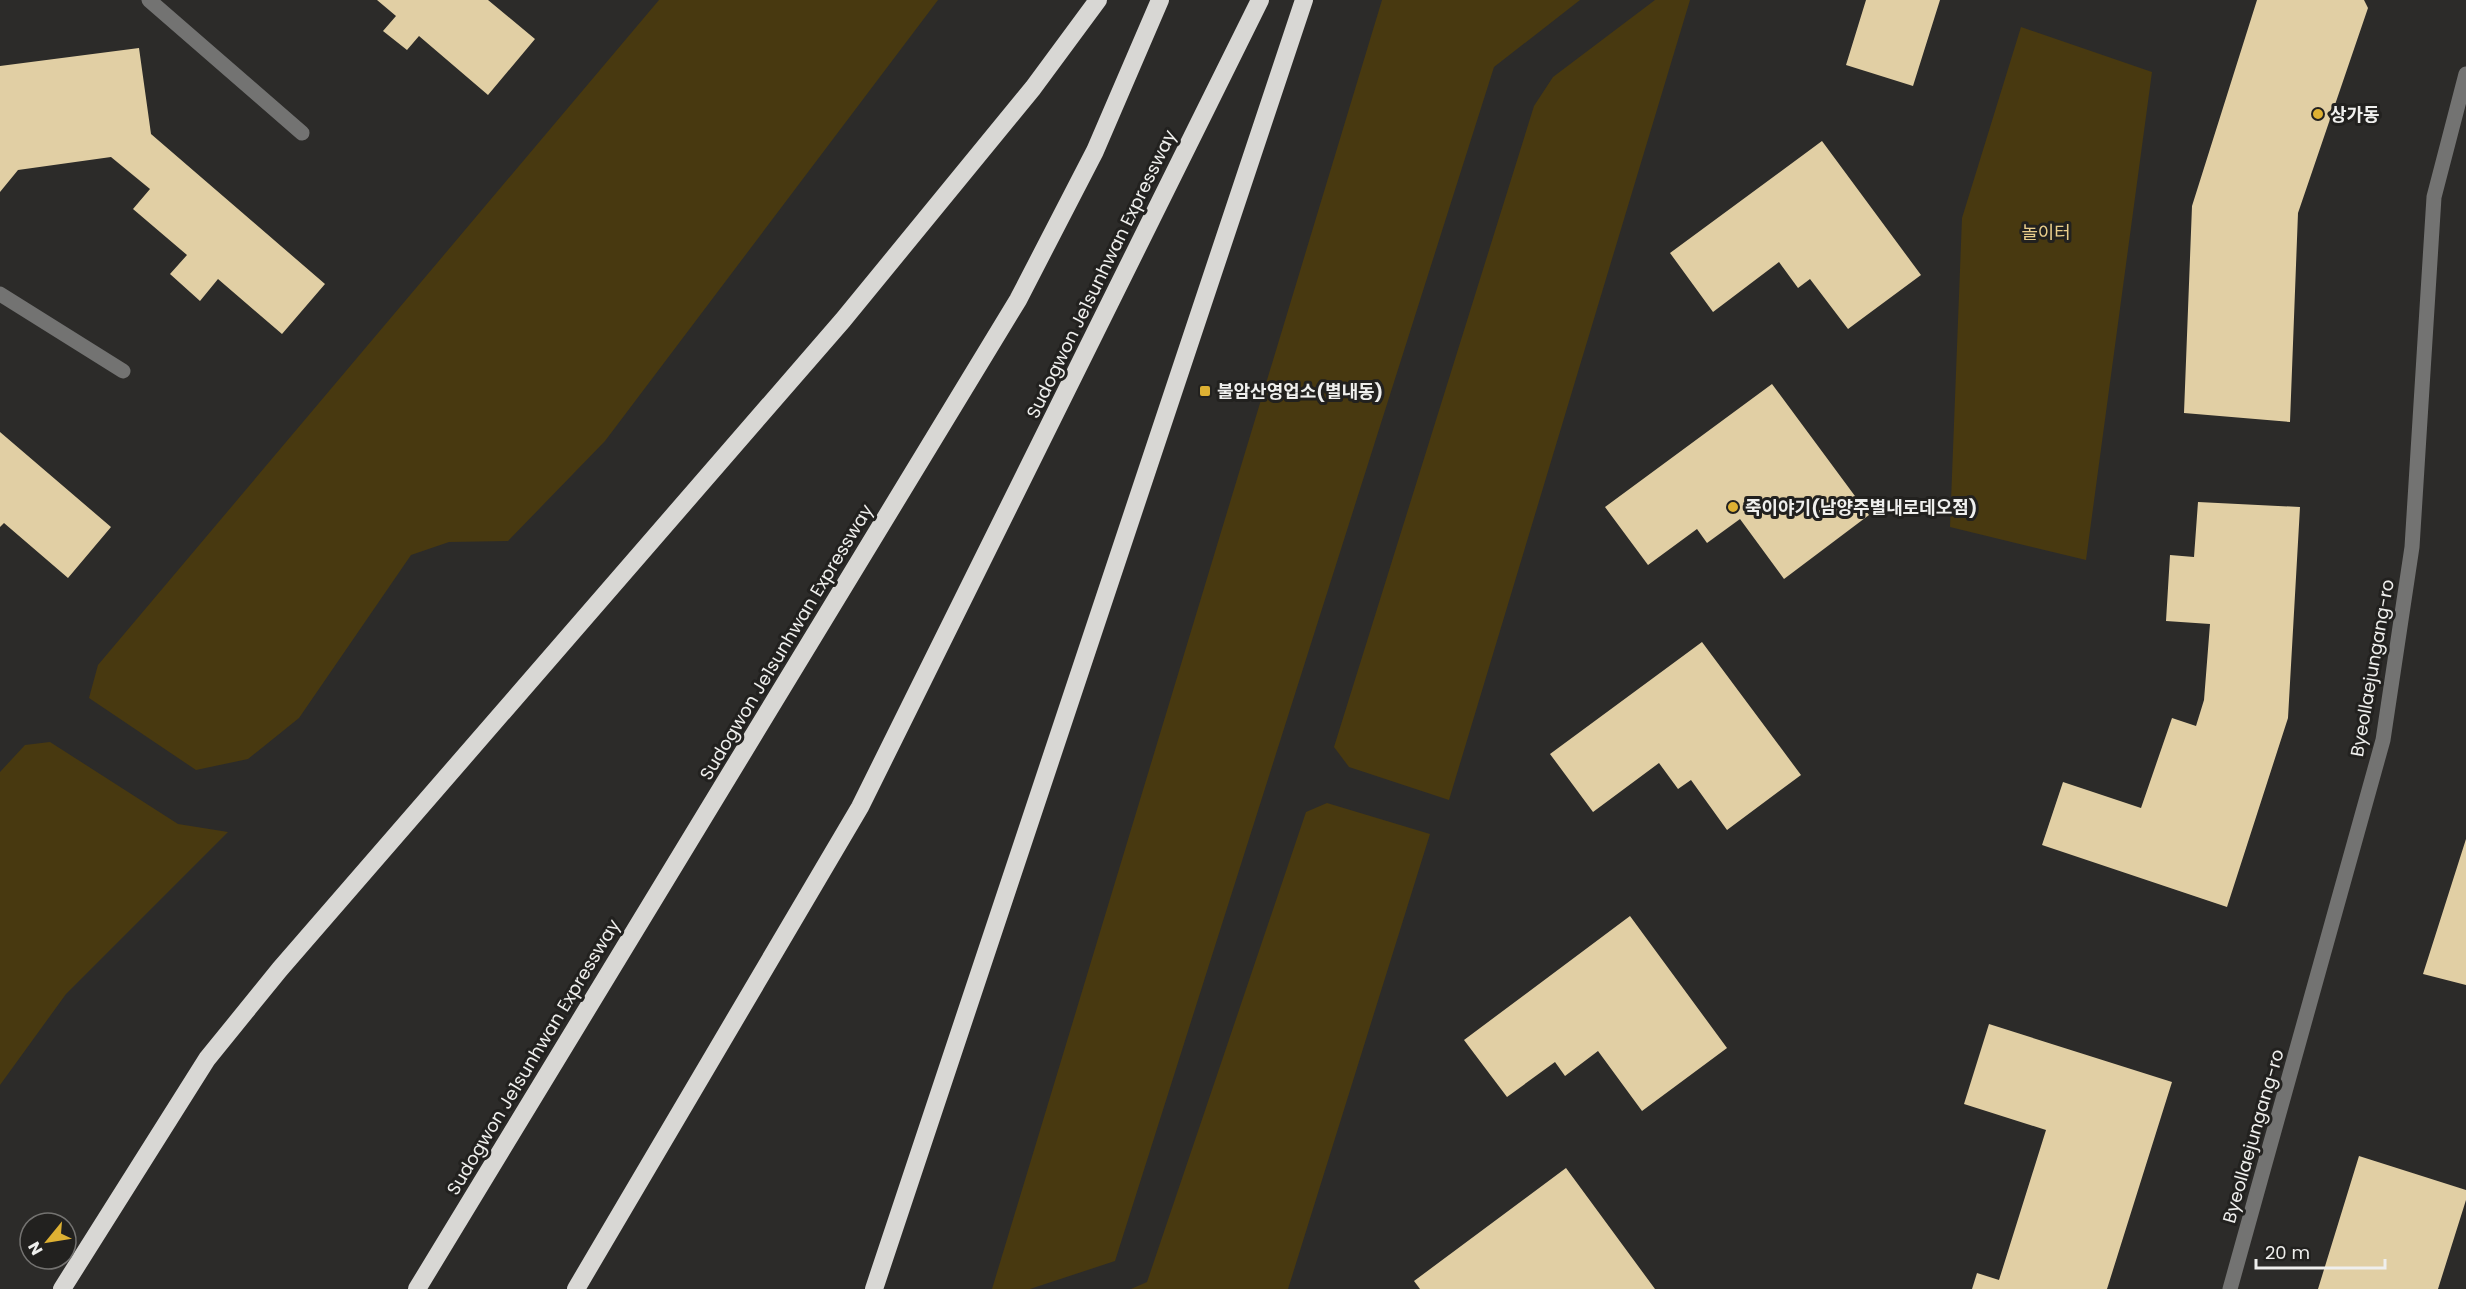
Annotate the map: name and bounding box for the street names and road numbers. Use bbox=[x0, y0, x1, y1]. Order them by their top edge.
street label: Sudogwon Je1sunhwan Expressway bbox=[1020, 126, 1182, 422]
street label: Sudogwon Je1sunhwan Expressway bbox=[693, 499, 879, 785]
street label: Byeollaejungang-ro bbox=[2344, 577, 2400, 759]
street label: Sudogwon Je1sunhwan Expressway bbox=[440, 914, 626, 1200]
street label: Byeollaejungang-ro bbox=[2216, 1046, 2290, 1226]

